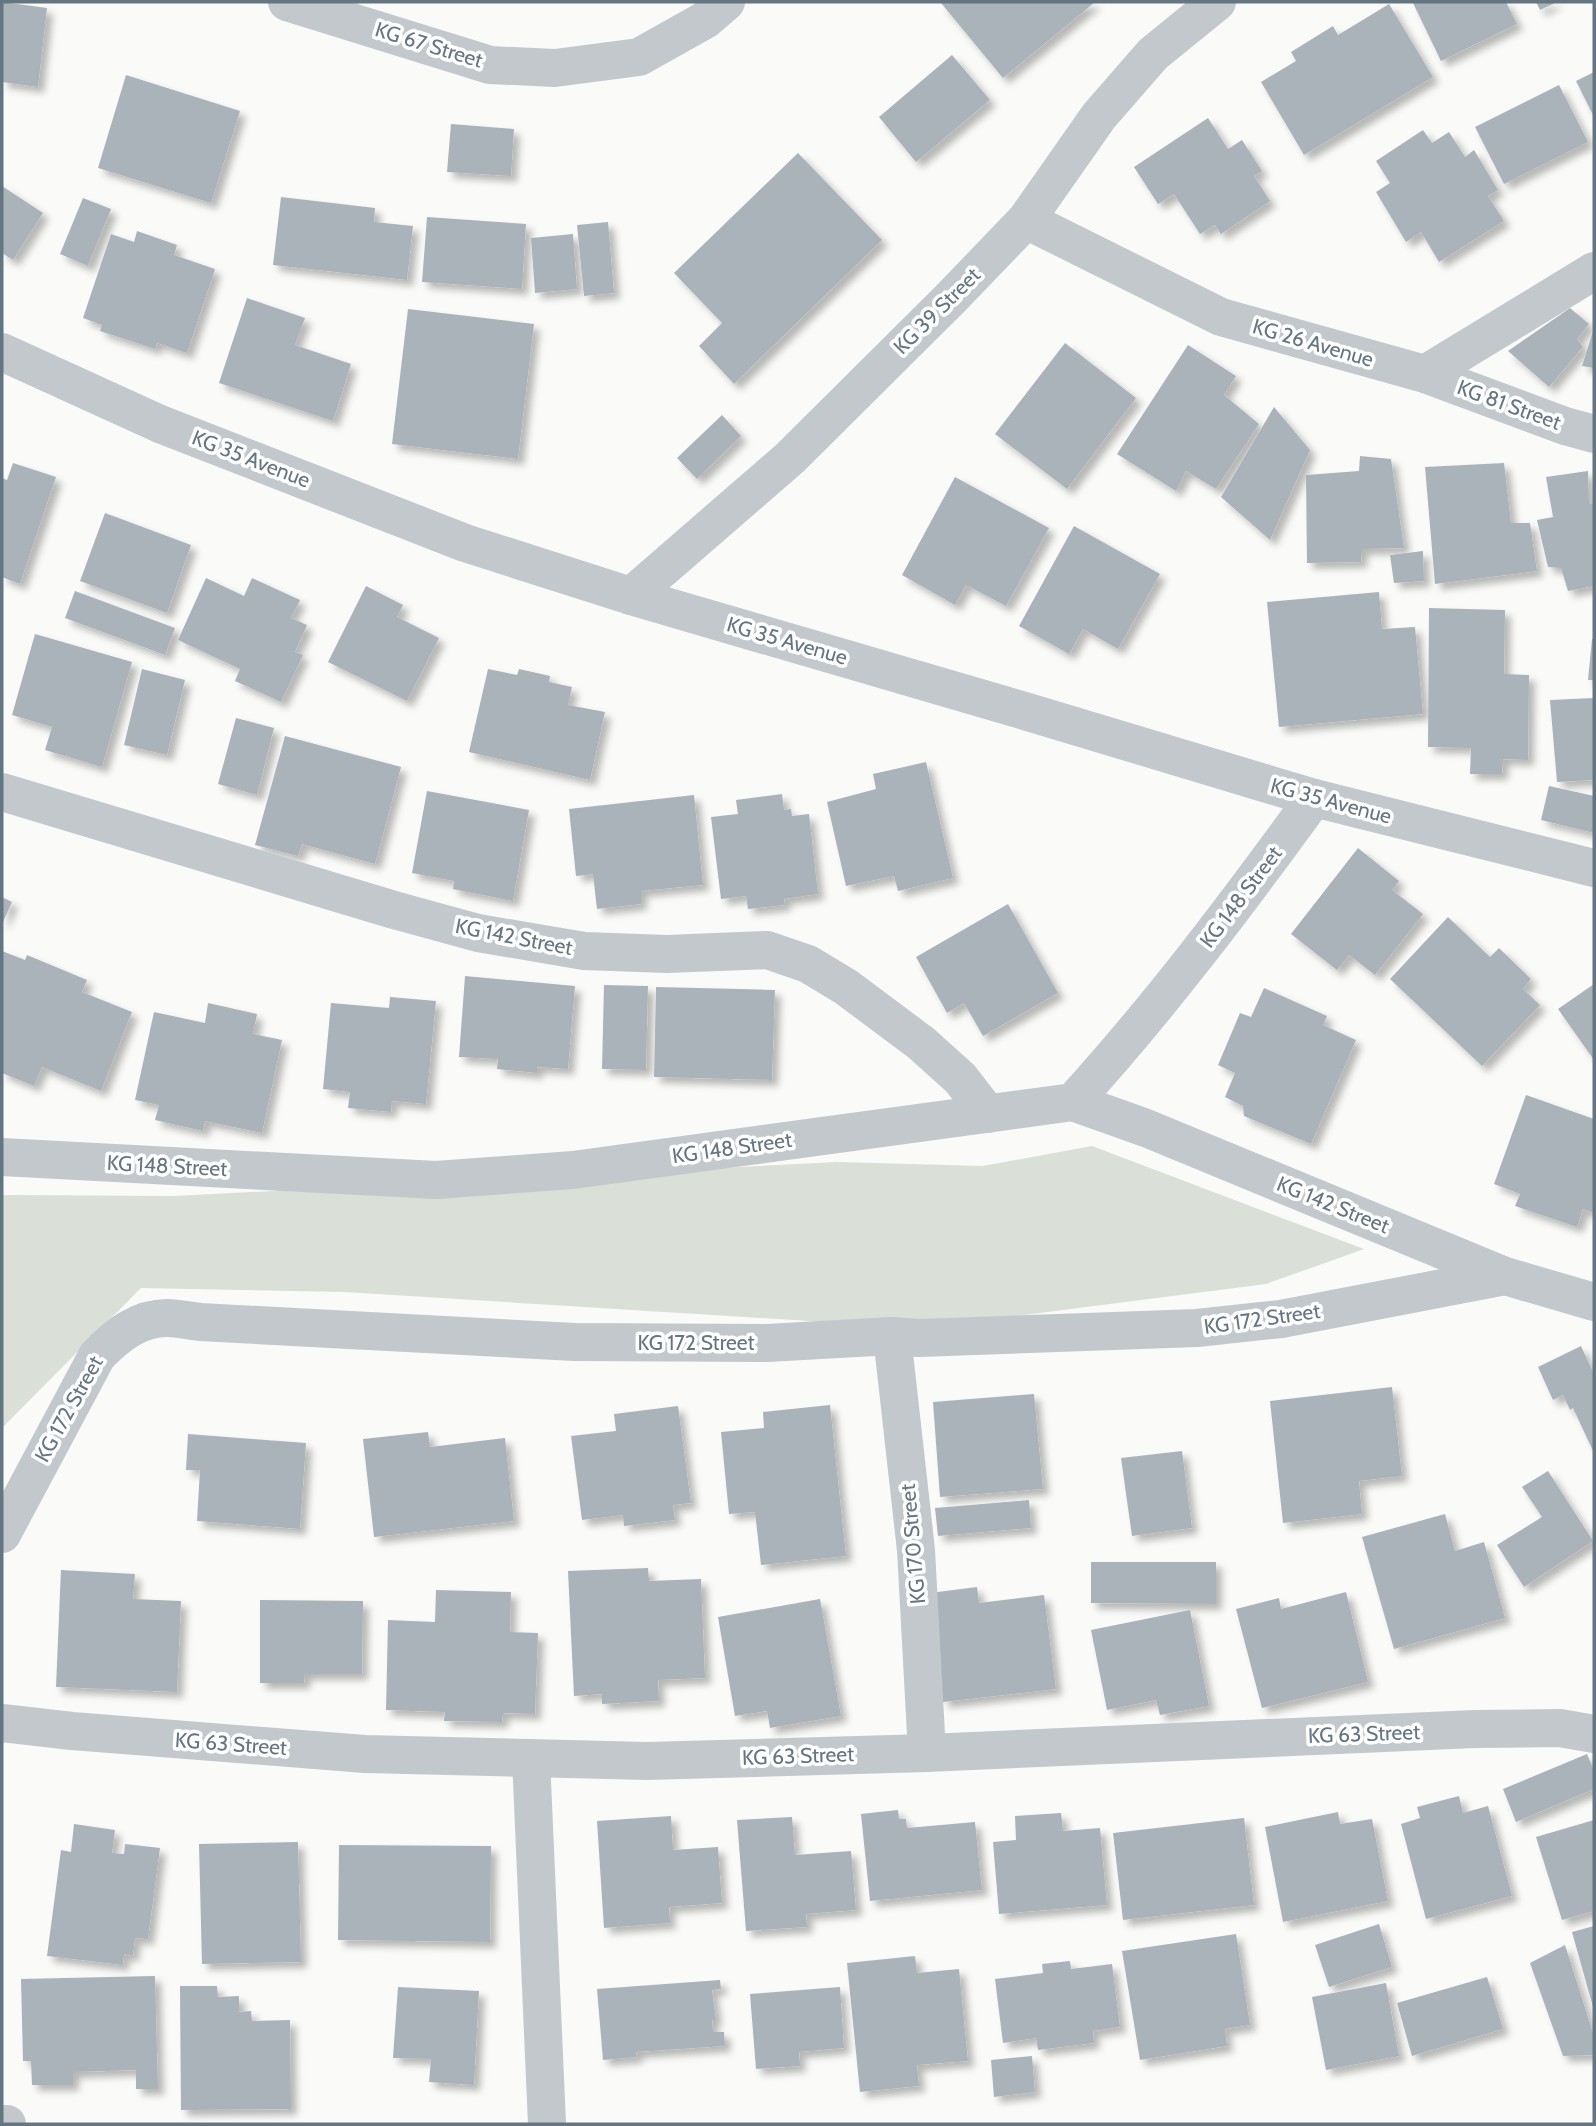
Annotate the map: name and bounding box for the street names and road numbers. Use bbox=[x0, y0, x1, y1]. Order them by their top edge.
street label: KG 67 Street bbox=[372, 16, 486, 73]
street label: KG 39 Street bbox=[888, 262, 985, 359]
street label: KG 26 Avenue bbox=[1250, 313, 1377, 372]
street label: KG 81 Street bbox=[1454, 374, 1564, 435]
street label: KG 35 Avenue bbox=[189, 425, 314, 493]
street label: KG 35 Avenue bbox=[724, 611, 850, 670]
street label: KG 35 Avenue bbox=[1268, 772, 1395, 829]
street label: KG 148 Street bbox=[1194, 841, 1287, 952]
street label: KG 142 Street bbox=[453, 913, 575, 960]
street label: KG 148 Street bbox=[671, 1127, 793, 1168]
street label: KG 148 Street bbox=[106, 1150, 228, 1181]
street label: KG 142 Street bbox=[1273, 1171, 1393, 1238]
street label: KG 172 Street bbox=[1202, 1298, 1322, 1339]
street label: KG 172 Street bbox=[637, 1330, 755, 1355]
street label: KG 172 Street bbox=[29, 1351, 108, 1466]
street label: KG 170 Street bbox=[895, 1483, 930, 1605]
street label: KG 63 Street bbox=[1308, 1719, 1420, 1748]
street label: KG 63 Street bbox=[174, 1727, 288, 1760]
street label: KG 63 Street bbox=[742, 1741, 854, 1770]

